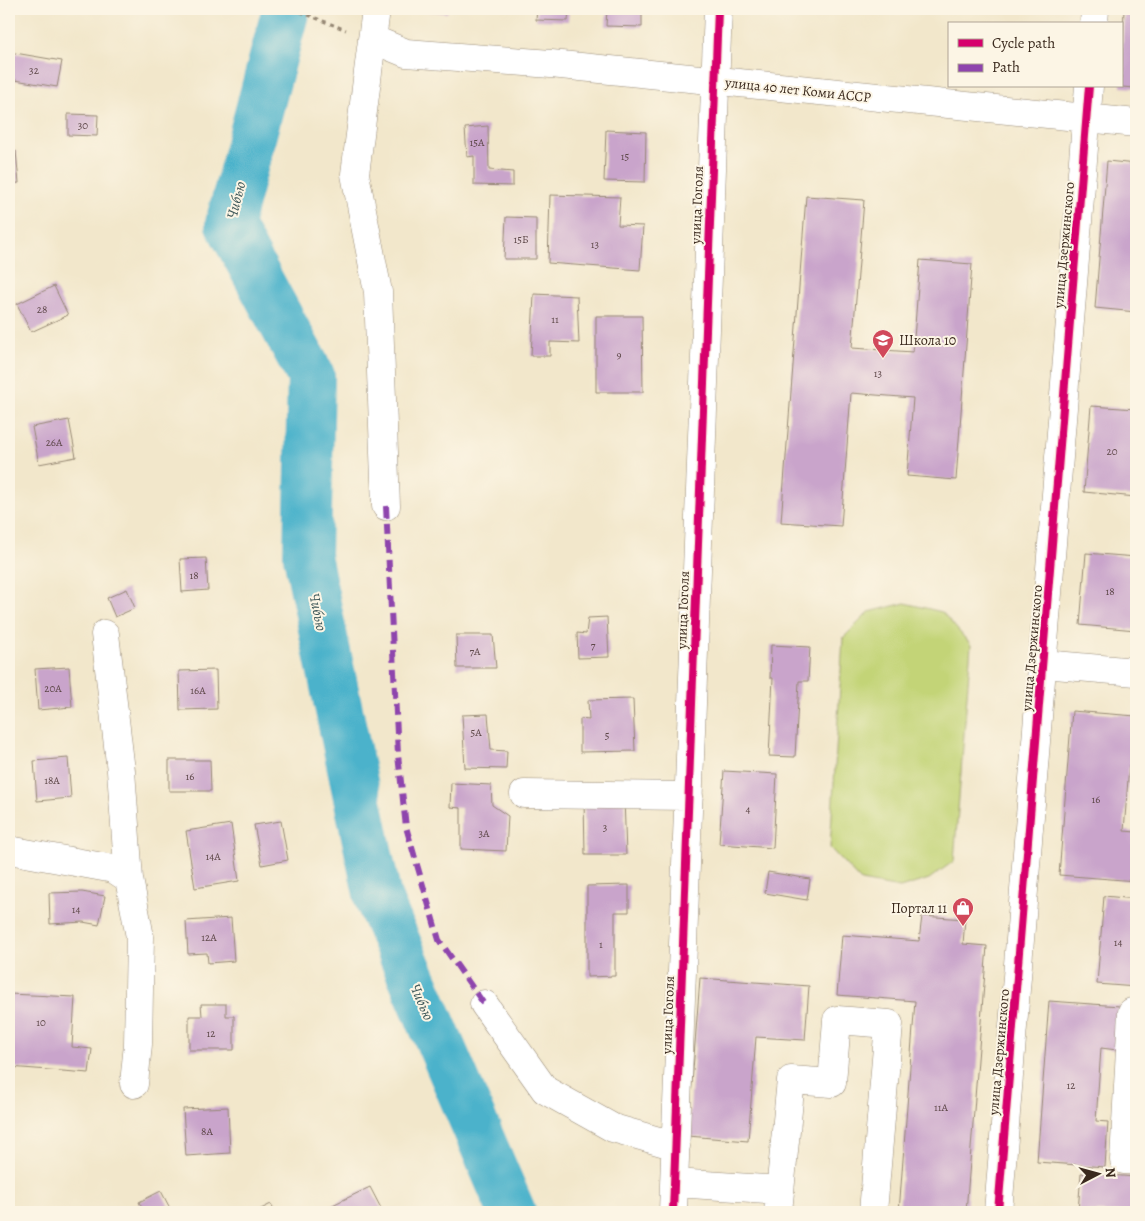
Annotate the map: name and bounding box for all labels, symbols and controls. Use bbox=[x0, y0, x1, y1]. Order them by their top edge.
legend bbox=[948, 22, 1122, 88]
text: Cycle path bbox=[992, 33, 1055, 53]
text: Path bbox=[992, 57, 1020, 77]
house number: 32 bbox=[29, 63, 39, 78]
street label: улица 40 лет Коми АССР bbox=[723, 73, 872, 107]
house number: 30 bbox=[78, 118, 88, 133]
house number: 15А bbox=[470, 135, 485, 150]
house number: 15 bbox=[621, 149, 630, 164]
street label: улица Гоголя bbox=[686, 165, 708, 245]
water label: Чибью bbox=[222, 179, 250, 221]
street label: улица Дзержинского bbox=[1049, 181, 1079, 310]
house number: 15Б bbox=[513, 232, 529, 247]
house number: 13 bbox=[591, 237, 599, 252]
house number: 28 bbox=[37, 302, 47, 317]
house number: 11 bbox=[551, 312, 559, 327]
school or university icon: Школа 10 bbox=[871, 328, 895, 359]
place label: Школа 10 bbox=[899, 331, 956, 350]
house number: 9 bbox=[616, 347, 622, 362]
house number: 13 bbox=[874, 366, 882, 381]
house number: 26А bbox=[46, 435, 63, 450]
house number: 20 bbox=[1106, 444, 1118, 459]
house number: 18 bbox=[189, 568, 199, 583]
street label: улица Гоголя bbox=[672, 570, 694, 650]
street label: улица Дзержинского bbox=[1017, 584, 1047, 713]
house number: 18 bbox=[1105, 584, 1115, 599]
water label: Чибью bbox=[304, 591, 332, 633]
house number: 7 bbox=[591, 638, 596, 653]
house number: 7А bbox=[469, 644, 481, 659]
house number: 20А bbox=[44, 681, 62, 696]
house number: 16А bbox=[190, 683, 206, 698]
house number: 5А bbox=[470, 725, 482, 740]
house number: 5 bbox=[605, 728, 610, 743]
house number: 16 bbox=[186, 769, 194, 784]
house number: 18А bbox=[44, 773, 60, 788]
house number: 16 bbox=[1092, 792, 1100, 807]
house number: 4 bbox=[746, 802, 751, 817]
house number: 3 bbox=[603, 820, 607, 835]
house number: 3А bbox=[479, 826, 490, 841]
house number: 14А bbox=[205, 849, 221, 864]
shop icon: Портал 11 bbox=[951, 896, 975, 927]
place label: Портал 11 bbox=[891, 899, 947, 918]
house number: 14 bbox=[72, 902, 80, 917]
house number: 12А bbox=[201, 930, 217, 945]
house number: 14 bbox=[1114, 935, 1122, 950]
house number: 1 bbox=[599, 937, 603, 952]
street label: улица Гоголя bbox=[657, 975, 679, 1055]
water label: Чибью bbox=[405, 981, 439, 1023]
street label: улица Дзержинского bbox=[984, 988, 1014, 1117]
house number: 10 bbox=[36, 1015, 46, 1030]
house number: 12 bbox=[207, 1026, 216, 1041]
house number: 12 bbox=[1067, 1078, 1076, 1093]
house number: 11А bbox=[934, 1100, 949, 1115]
house number: 8А bbox=[201, 1124, 213, 1139]
north arrow bbox=[1072, 1148, 1122, 1198]
text: N bbox=[1100, 1167, 1120, 1179]

